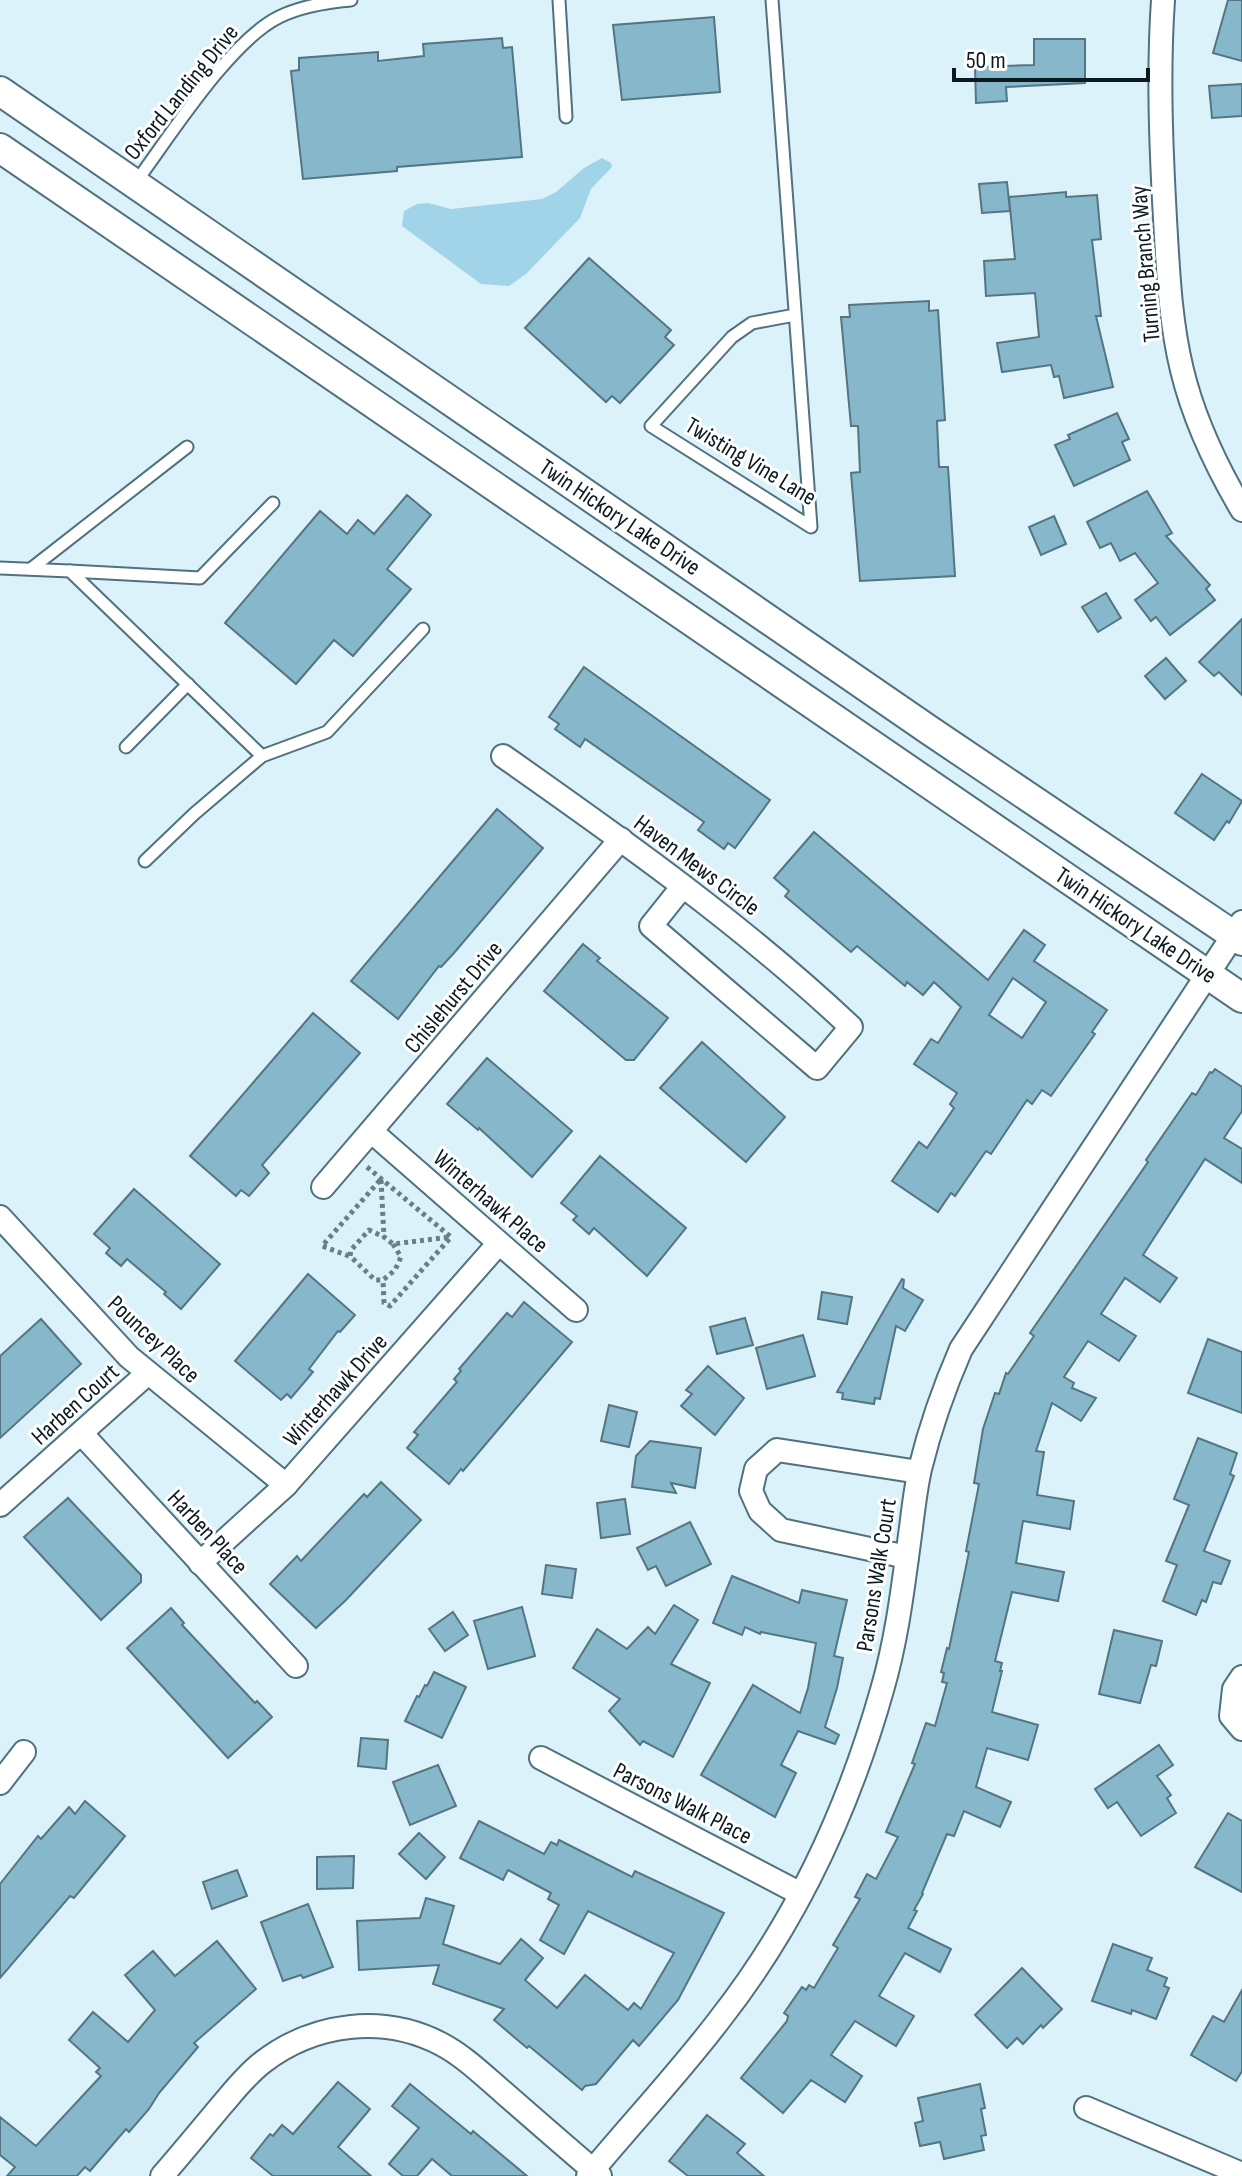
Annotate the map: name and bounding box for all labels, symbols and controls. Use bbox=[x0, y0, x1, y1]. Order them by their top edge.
street label: Oxford Landing Drive bbox=[118, 19, 245, 166]
scale bar bbox=[954, 32, 1148, 82]
text: 50 m bbox=[966, 46, 1006, 75]
street label: Turning Branch Way bbox=[1124, 184, 1167, 343]
street label: Twisting Vine Lane bbox=[680, 411, 822, 512]
street label: Twin Hickory Lake Drive bbox=[534, 453, 706, 582]
street label: Haven Mews Circle bbox=[628, 809, 765, 922]
street label: Twin Hickory Lake Drive bbox=[1050, 861, 1222, 990]
street label: Chislehurst Drive bbox=[398, 935, 509, 1059]
street label: Winterhawk Place bbox=[427, 1144, 554, 1259]
street label: Pouncey Place bbox=[102, 1289, 206, 1389]
street label: Winterhawk Drive bbox=[277, 1328, 394, 1453]
street label: Harben Court bbox=[26, 1357, 125, 1451]
street label: Harben Place bbox=[161, 1484, 254, 1581]
street label: Parsons Walk Court bbox=[850, 1497, 903, 1654]
street label: Parsons Walk Place bbox=[609, 1756, 757, 1851]

